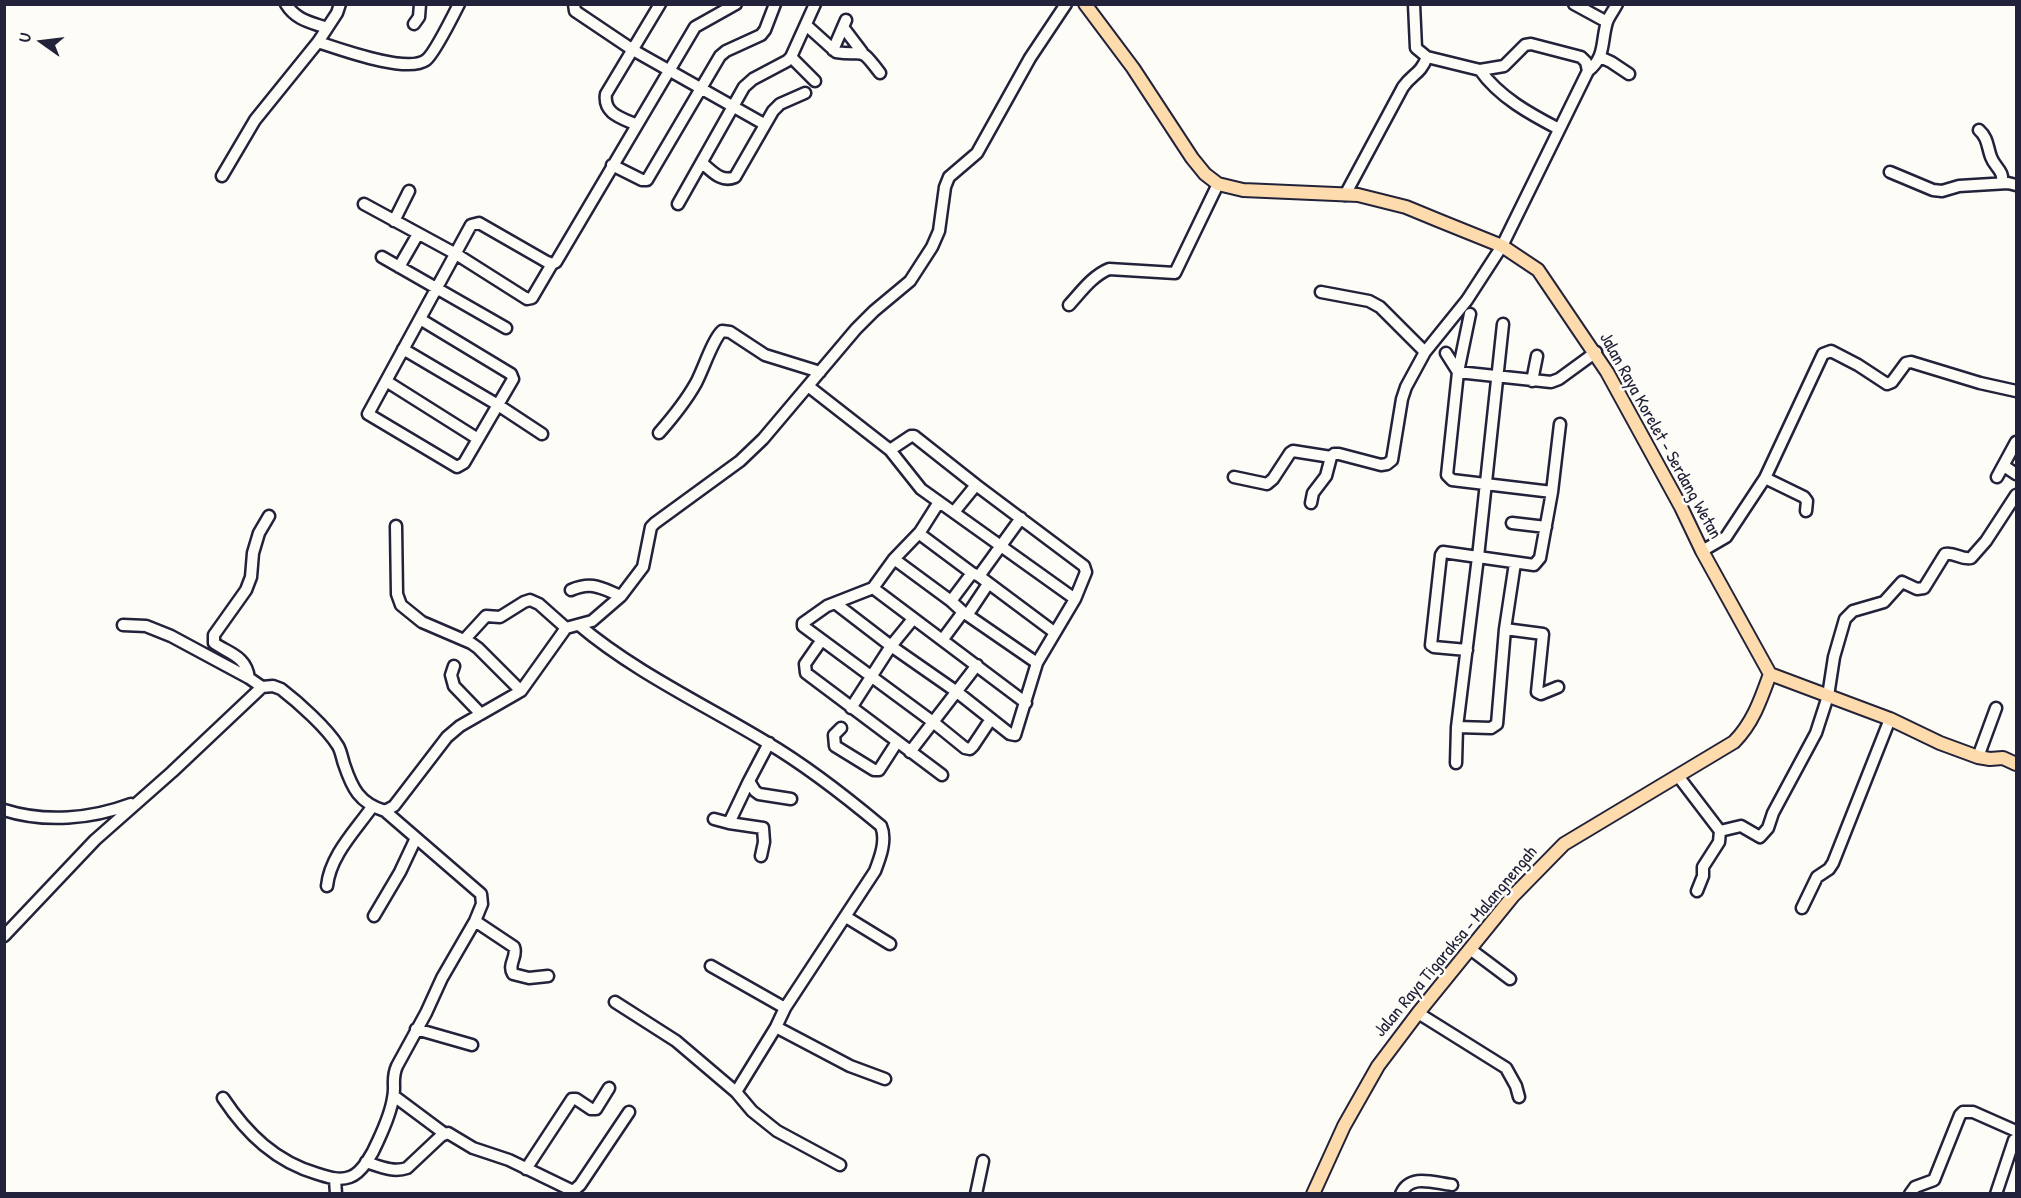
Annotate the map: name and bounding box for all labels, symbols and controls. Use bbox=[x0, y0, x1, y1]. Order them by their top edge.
north arrow bbox=[12, 12, 72, 72]
text: U bbox=[13, 31, 36, 45]
street label: Jalan Raya Korelet - Serdang Wetan bbox=[1594, 329, 1726, 543]
street label: Jalan Raya Tigaraksa - Malangnengah bbox=[1370, 842, 1542, 1042]

